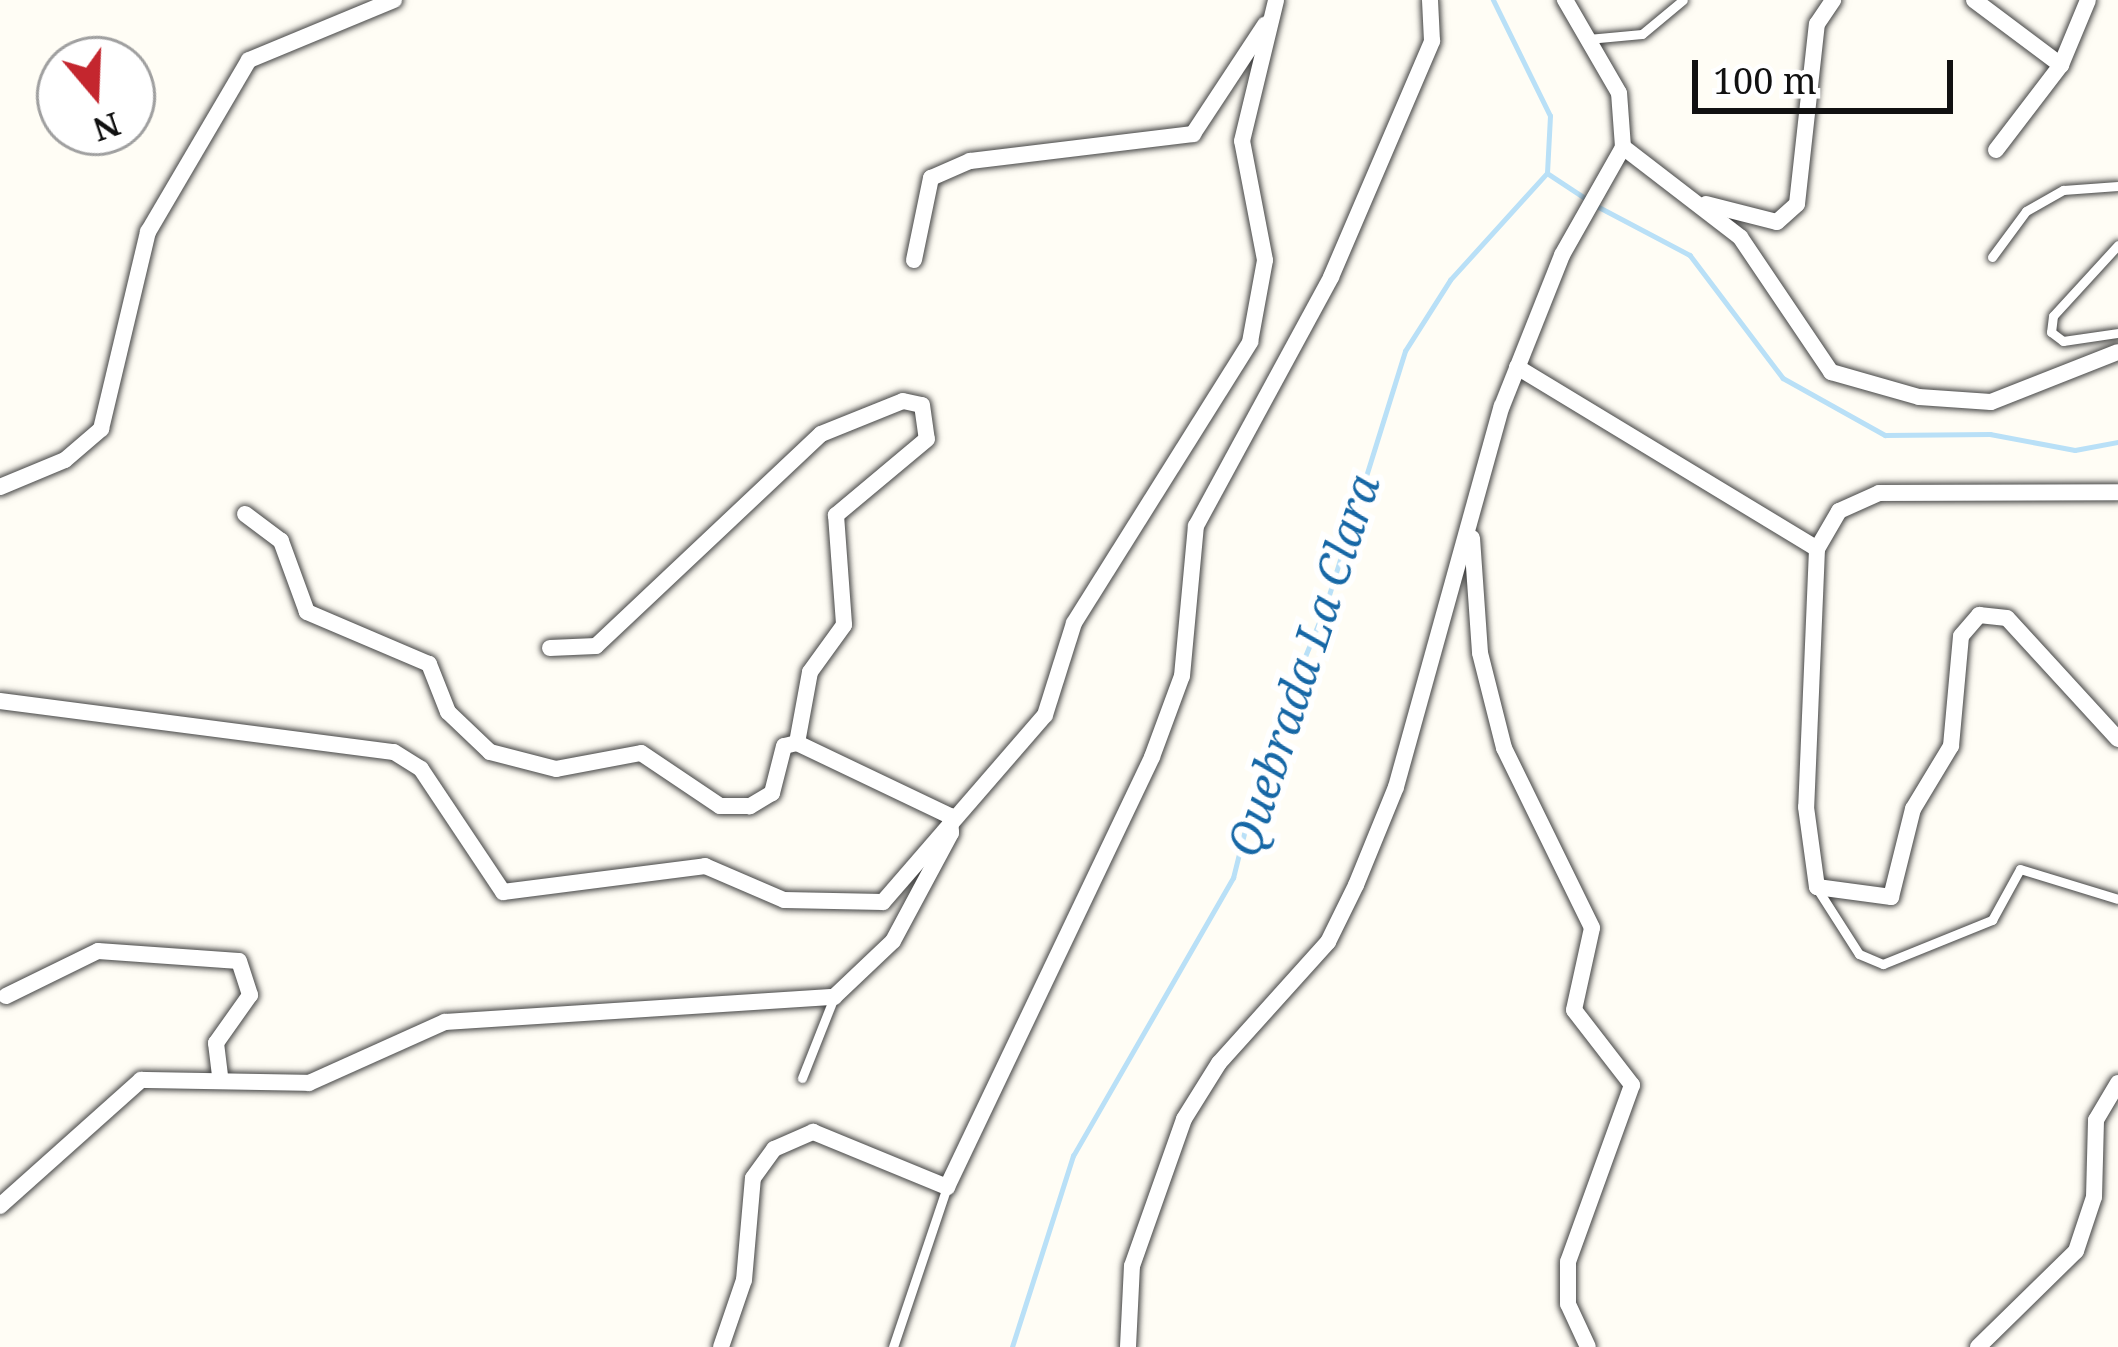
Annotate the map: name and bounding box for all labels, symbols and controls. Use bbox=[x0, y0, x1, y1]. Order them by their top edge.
north arrow bbox=[36, 36, 156, 156]
scale bar bbox=[1698, 36, 1959, 110]
text: 100 m bbox=[1713, 56, 1817, 105]
text: N bbox=[87, 102, 127, 153]
water label: Quebrada La Clara bbox=[1216, 467, 1390, 863]

